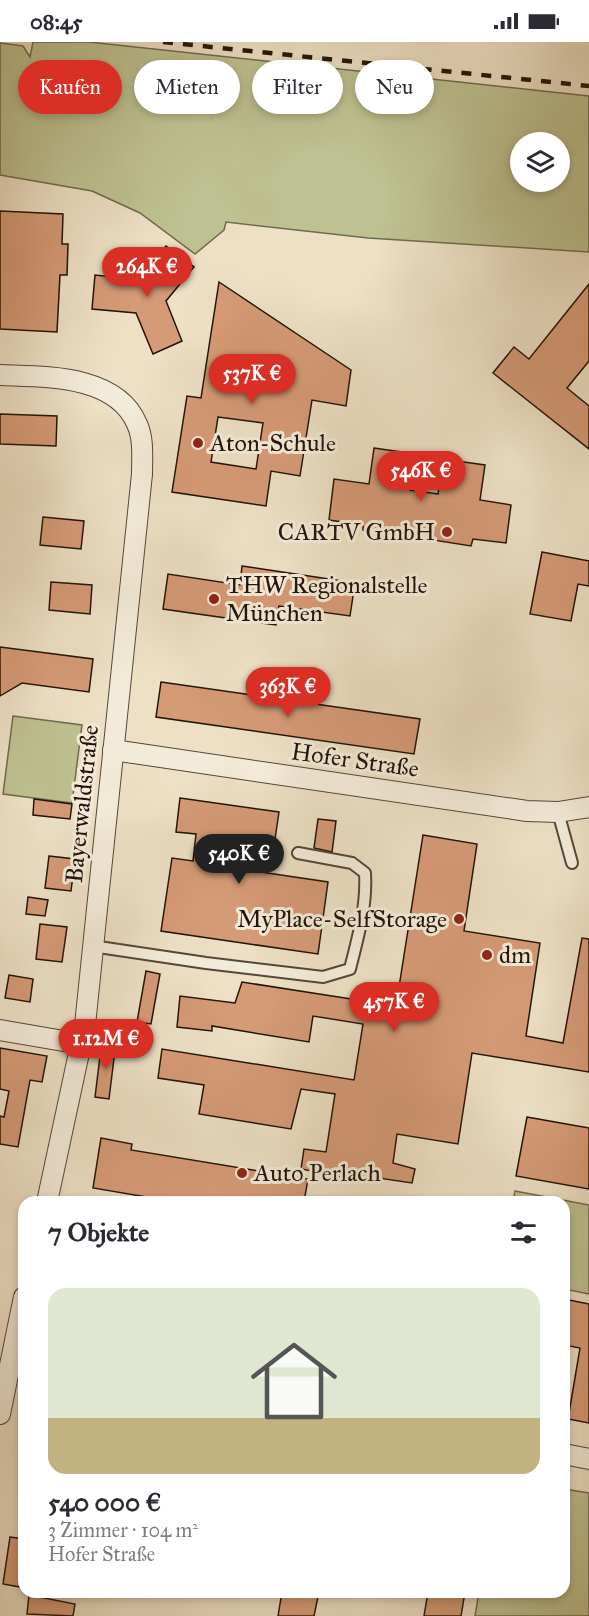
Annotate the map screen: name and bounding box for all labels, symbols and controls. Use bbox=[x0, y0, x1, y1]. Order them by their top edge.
text: 08:45 bbox=[30, 8, 83, 35]
chip: Kaufen bbox=[18, 60, 122, 114]
chip: Mieten bbox=[134, 60, 240, 114]
chip: Filter bbox=[252, 60, 343, 114]
chip: Neu bbox=[355, 60, 434, 114]
map controls bbox=[510, 132, 570, 192]
button: layers bbox=[510, 132, 570, 192]
pin: 264K € bbox=[98, 247, 196, 298]
text: 264K € bbox=[116, 254, 178, 278]
pin: 537K € bbox=[203, 354, 301, 405]
text: 537K € bbox=[223, 361, 281, 385]
place label: Aton-Schule bbox=[209, 428, 336, 458]
marker: Aton-Schule bbox=[191, 436, 205, 450]
pin: 546K € bbox=[372, 451, 470, 502]
text: 546K € bbox=[391, 458, 451, 482]
place label: CARTV GmbH bbox=[278, 517, 435, 547]
marker: CARTV GmbH bbox=[440, 525, 454, 539]
place label: THW Regionalstelle München bbox=[226, 570, 428, 628]
marker: THW Regionalstelle München bbox=[207, 592, 221, 606]
pin: 363K € bbox=[239, 667, 337, 718]
text: 363K € bbox=[260, 674, 316, 698]
street label: Bayerwaldstraße bbox=[59, 723, 105, 885]
street label: Hofer Straße bbox=[289, 736, 421, 784]
pin: 540K € bbox=[190, 834, 288, 885]
text: 540K € bbox=[208, 841, 270, 865]
place label: MyPlace-SelfStorage bbox=[237, 904, 447, 934]
marker: MyPlace-SelfStorage bbox=[452, 912, 466, 926]
place label: dm bbox=[499, 940, 531, 970]
marker: dm bbox=[480, 948, 494, 962]
pin: 457K € bbox=[345, 982, 443, 1033]
text: 457K € bbox=[363, 989, 425, 1013]
pin: 1.12M € bbox=[51, 1019, 161, 1070]
text: 1.12M € bbox=[73, 1026, 139, 1050]
place label: Auto Perlach bbox=[253, 1158, 381, 1188]
marker: Auto Perlach bbox=[235, 1166, 249, 1180]
text: 7 Objekte bbox=[48, 1216, 149, 1248]
icon: filters bbox=[507, 1216, 540, 1249]
icon: home bbox=[240, 1327, 348, 1435]
text: 540 000 € bbox=[48, 1486, 161, 1518]
text: 3 Zimmer · 104 m² bbox=[48, 1518, 198, 1542]
text: Hofer Straße bbox=[48, 1542, 155, 1566]

